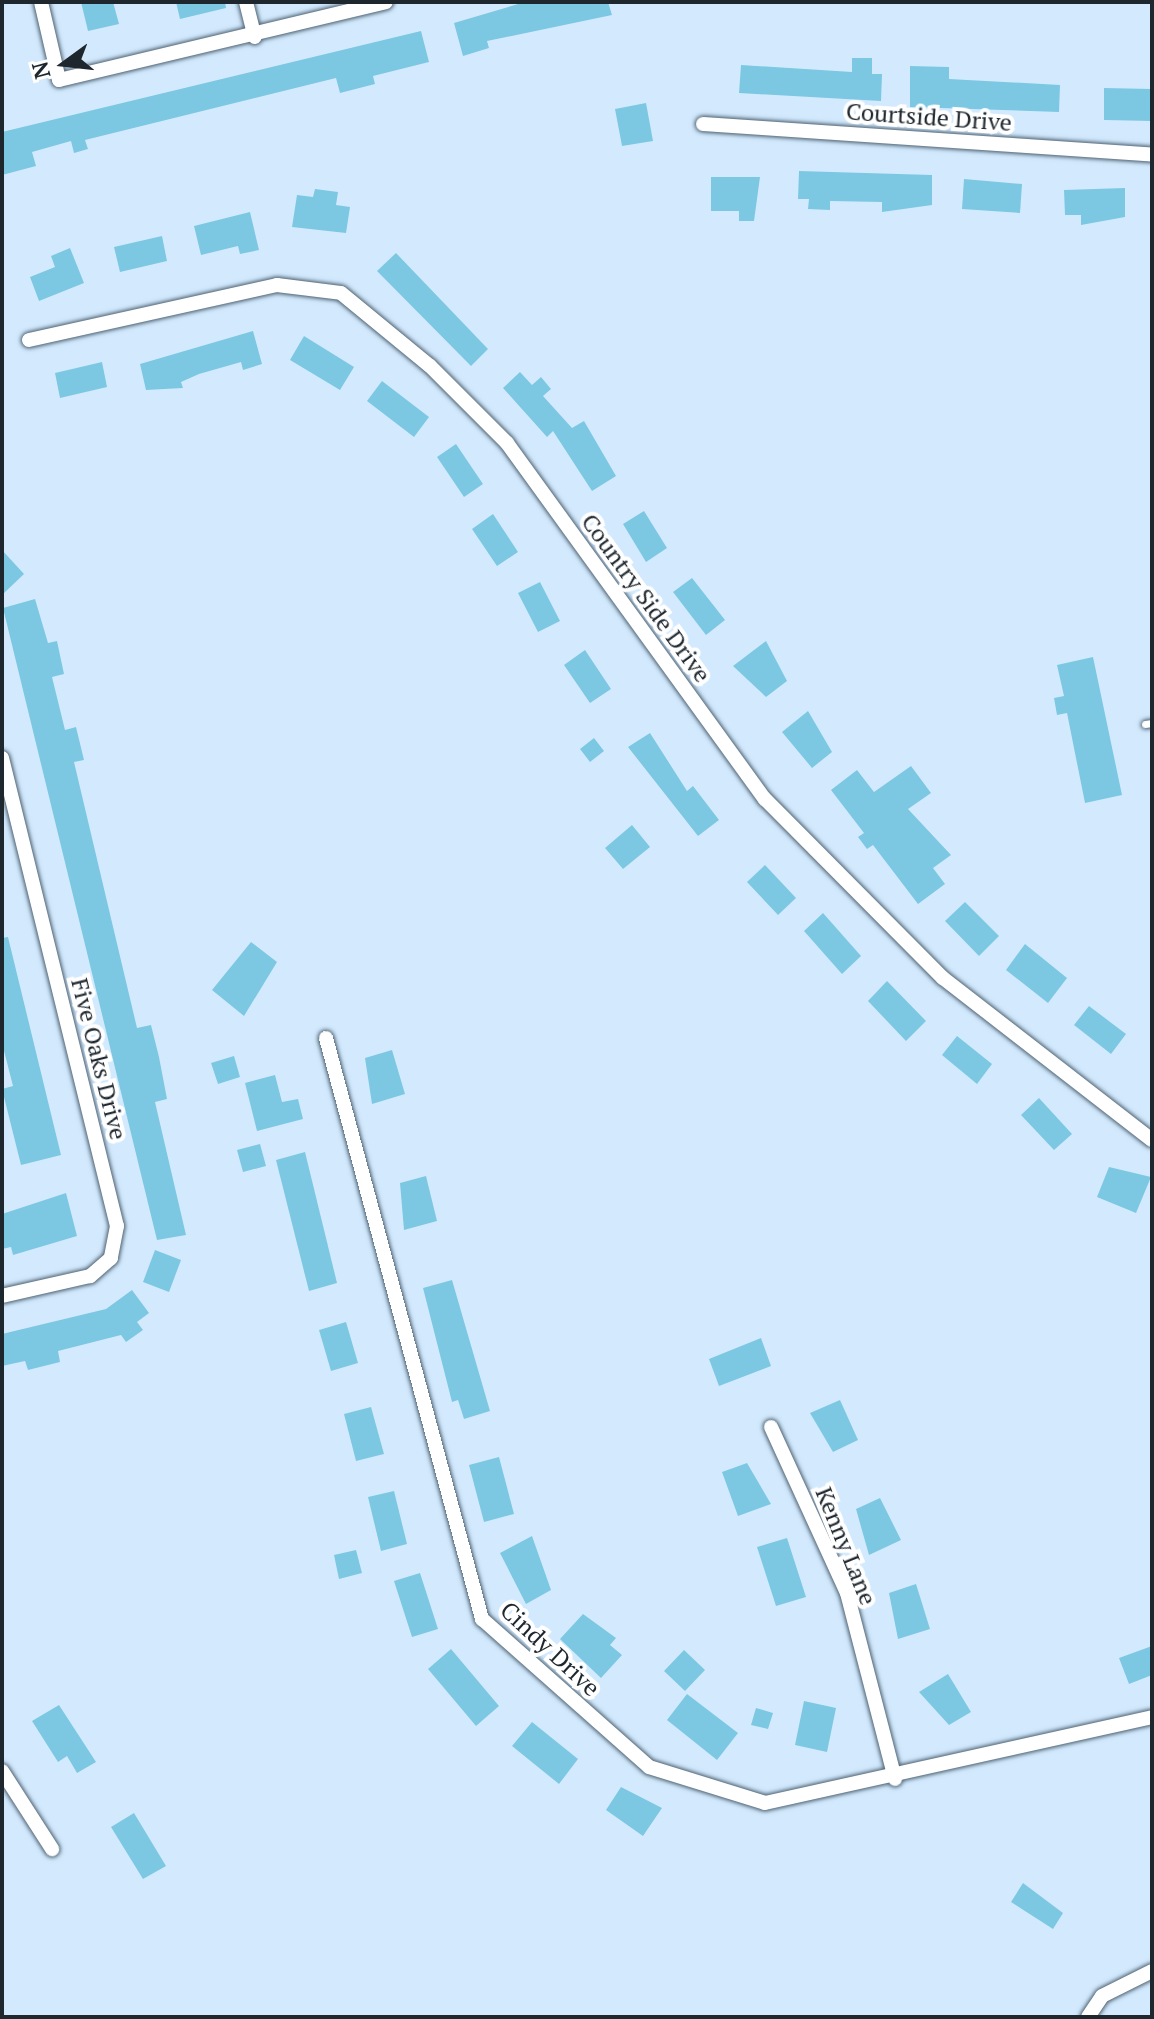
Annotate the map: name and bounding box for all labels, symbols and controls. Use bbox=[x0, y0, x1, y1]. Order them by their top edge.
north arrow bbox=[24, 24, 104, 104]
text: N bbox=[24, 59, 57, 82]
street label: Courtside Drive bbox=[845, 97, 1013, 137]
street label: Country Side Drive bbox=[575, 508, 717, 688]
street label: Five Oaks Drive bbox=[65, 975, 133, 1143]
street label: Kenny Lane bbox=[809, 1483, 883, 1609]
street label: Cindy Drive bbox=[494, 1596, 606, 1702]

